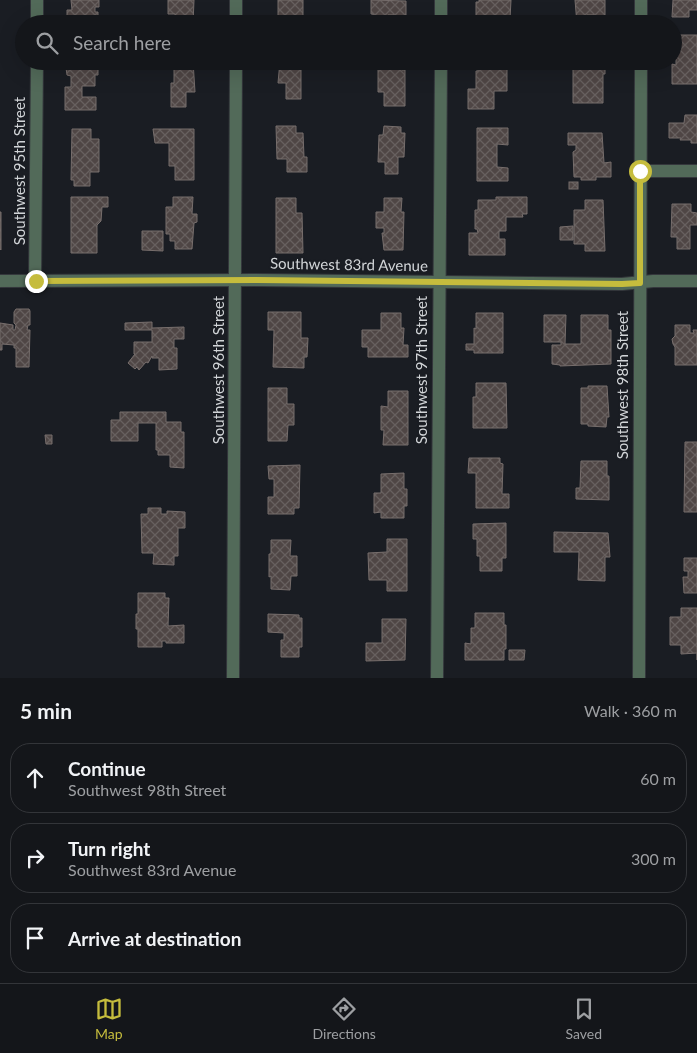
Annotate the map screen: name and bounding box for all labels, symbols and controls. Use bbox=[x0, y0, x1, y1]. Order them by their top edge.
search box bbox=[15, 15, 682, 70]
icon: search bbox=[33, 29, 61, 57]
text: Search here bbox=[73, 31, 171, 54]
street label: Southwest 95th Street bbox=[10, 96, 28, 245]
route start bbox=[629, 160, 652, 183]
street label: Southwest 83rd Avenue bbox=[270, 254, 428, 274]
route end bbox=[25, 270, 48, 293]
street label: Southwest 96th Street bbox=[209, 295, 227, 444]
street label: Southwest 97th Street bbox=[412, 295, 430, 444]
street label: Southwest 98th Street bbox=[613, 310, 631, 459]
text: 5 min bbox=[20, 698, 72, 723]
text: Walk · 360 m bbox=[584, 701, 677, 720]
text: Continue bbox=[68, 757, 146, 780]
icon: ahead bbox=[21, 764, 49, 792]
text: 60 m bbox=[640, 769, 676, 788]
text: Southwest 98th Street bbox=[68, 780, 226, 799]
text: Turn right bbox=[68, 837, 150, 860]
icon: right bbox=[21, 844, 49, 872]
text: 300 m bbox=[631, 849, 676, 868]
text: Southwest 83rd Avenue bbox=[68, 860, 236, 879]
icon: arrive bbox=[21, 924, 49, 952]
text: Arrive at destination bbox=[68, 927, 241, 950]
tab: Map bbox=[95, 995, 123, 1042]
tab: Directions bbox=[313, 995, 376, 1042]
tab: Saved bbox=[566, 995, 602, 1042]

